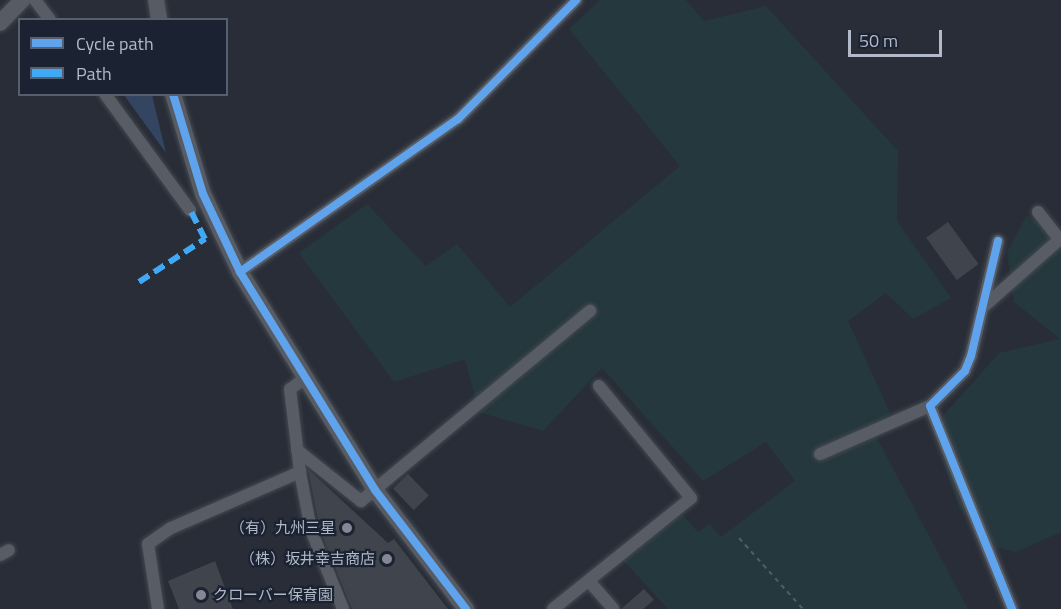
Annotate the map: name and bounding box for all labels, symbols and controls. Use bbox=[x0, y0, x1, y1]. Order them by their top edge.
legend bbox=[18, 18, 228, 96]
scale bar bbox=[851, 18, 946, 56]
text: 50 m bbox=[859, 27, 898, 54]
text: Cycle path bbox=[76, 30, 154, 57]
text: Path bbox=[76, 60, 112, 87]
place label: （有）九州三星 bbox=[230, 519, 335, 537]
marker: （有）九州三星 bbox=[340, 521, 354, 535]
place label: （株）坂井幸吉商店 bbox=[240, 550, 375, 568]
marker: （株）坂井幸吉商店 bbox=[380, 552, 394, 566]
place label: クローバー保育園 bbox=[213, 586, 333, 604]
marker: クローバー保育園 bbox=[194, 588, 208, 602]

